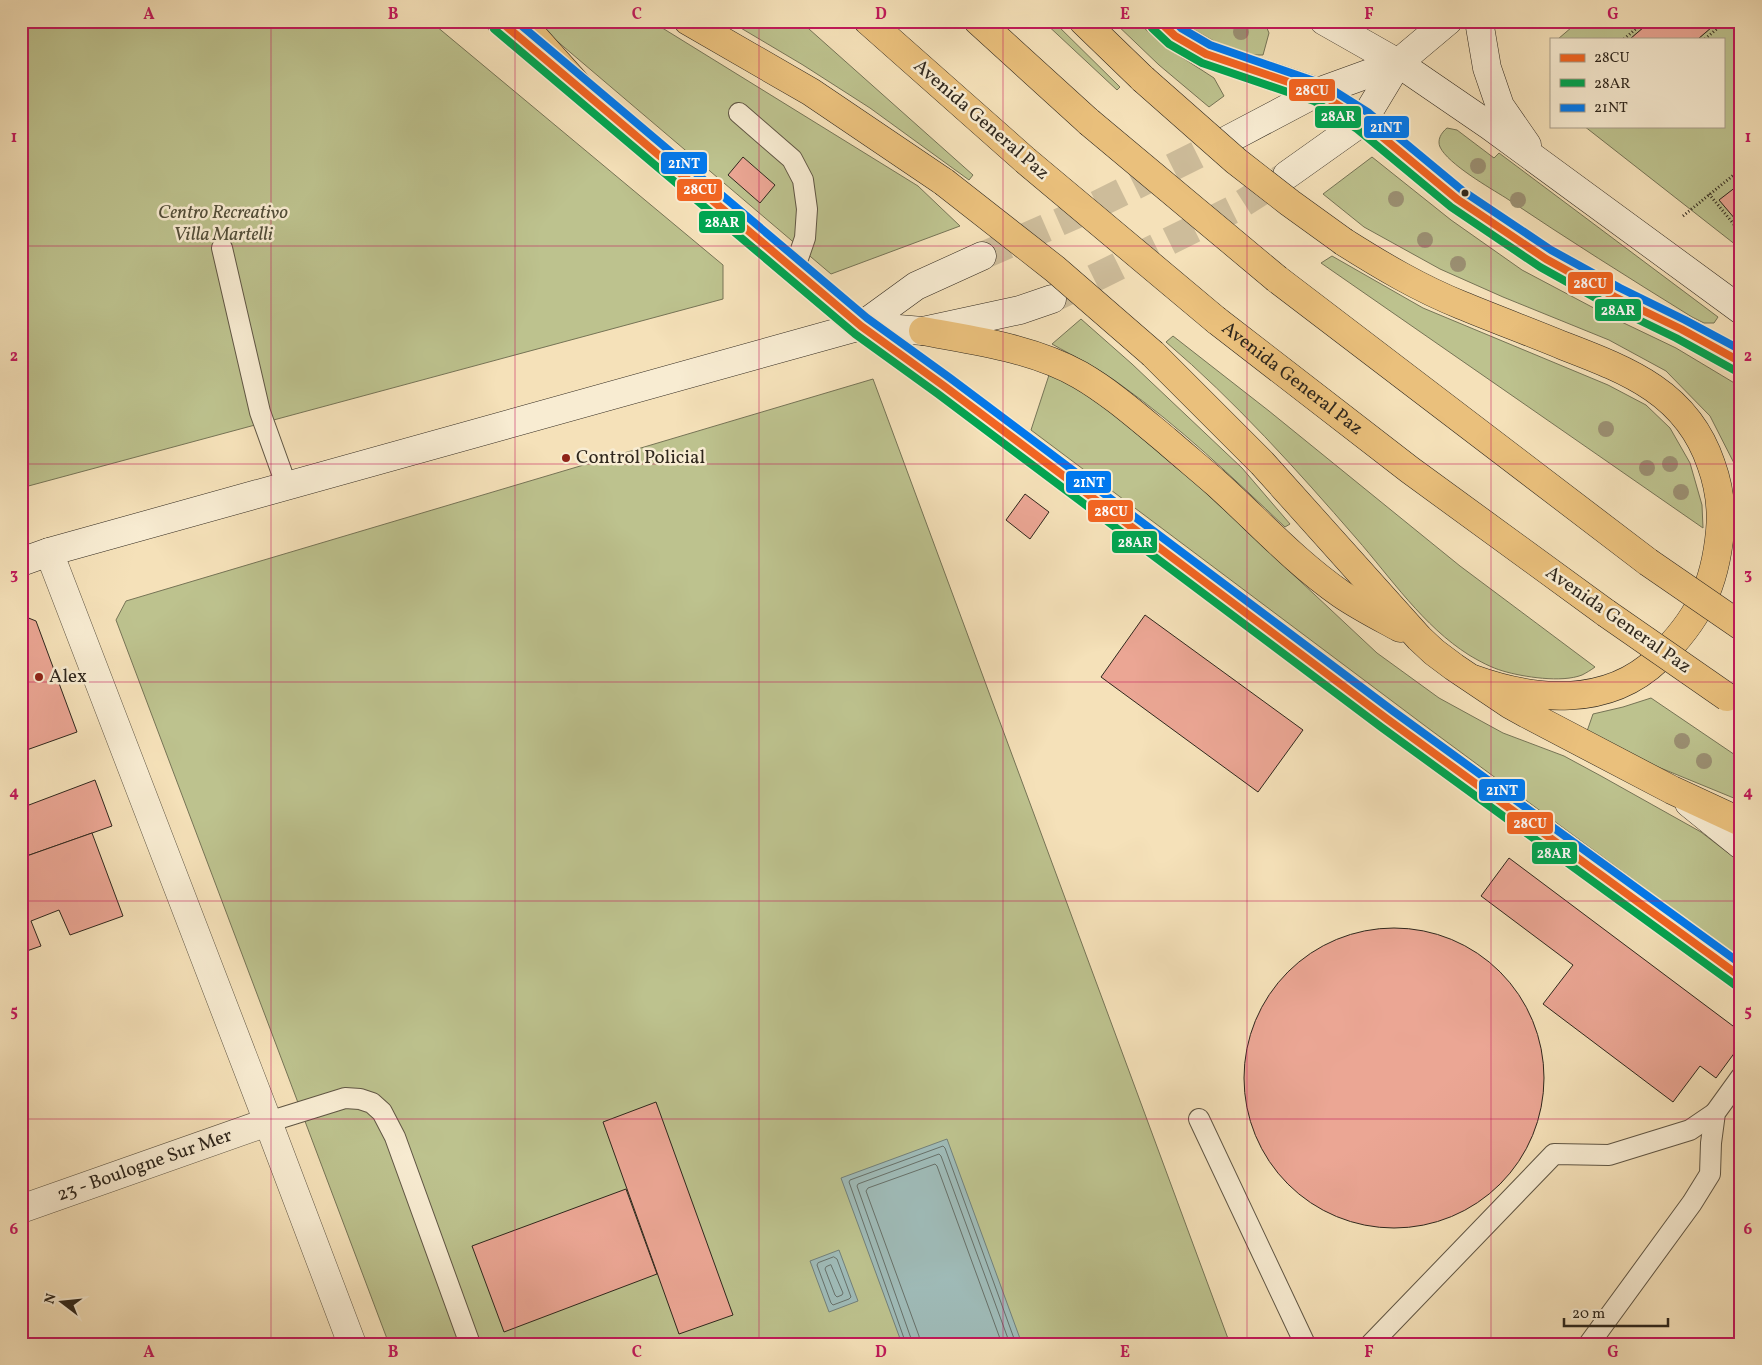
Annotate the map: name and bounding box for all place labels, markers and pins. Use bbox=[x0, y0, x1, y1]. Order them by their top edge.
unlabelled marker bbox=[1460, 188, 1470, 198]
place label: Control Policial bbox=[576, 445, 706, 471]
marker: Control Policial bbox=[560, 452, 572, 464]
place label: Alex bbox=[49, 664, 87, 690]
marker: Alex bbox=[33, 671, 45, 683]

